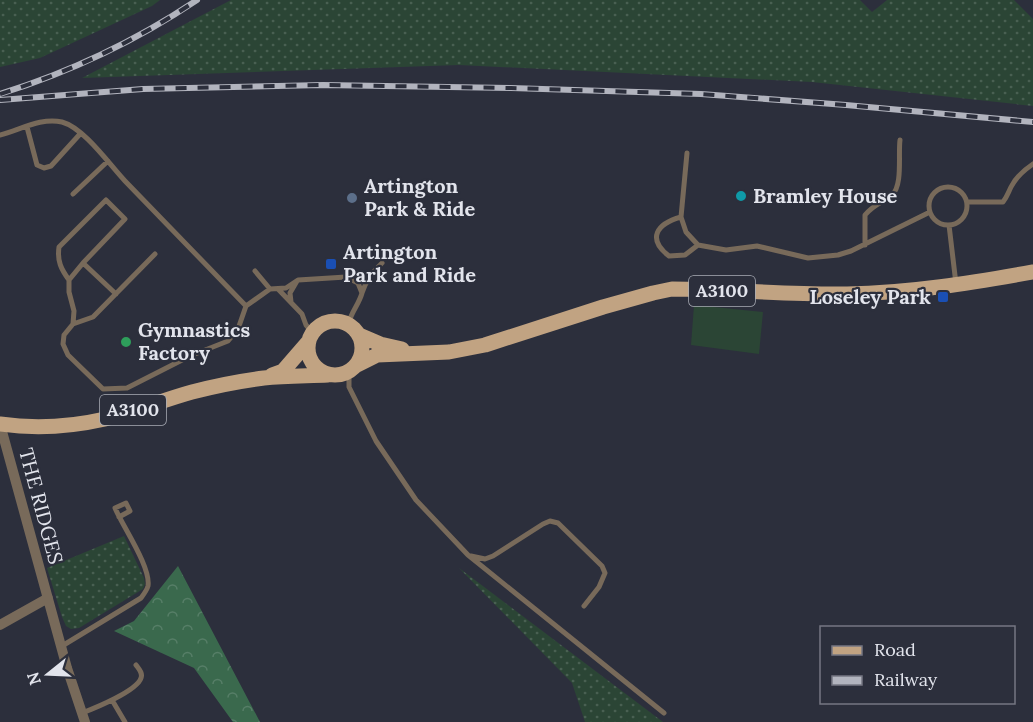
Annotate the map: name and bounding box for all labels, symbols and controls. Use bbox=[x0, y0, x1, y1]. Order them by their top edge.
place label: Artington Park & Ride bbox=[364, 173, 475, 221]
place label: Bramley House bbox=[753, 183, 898, 208]
marker: Bramley House bbox=[734, 189, 748, 203]
marker: Artington Park & Ride bbox=[345, 191, 359, 205]
place label: Artington Park and Ride bbox=[343, 239, 476, 287]
marker: Artington Park and Ride bbox=[324, 257, 338, 271]
road number: A3100 bbox=[689, 276, 755, 306]
place label: Loseley Park bbox=[810, 284, 931, 309]
marker: Loseley Park bbox=[936, 290, 950, 304]
place label: Gymnastics Factory bbox=[138, 317, 250, 365]
marker: Gymnastics Factory bbox=[119, 335, 133, 349]
road number: A3100 bbox=[100, 395, 166, 425]
street label: THE RIDGES bbox=[14, 445, 69, 567]
legend bbox=[820, 626, 1015, 704]
text: Road bbox=[874, 638, 916, 661]
north arrow bbox=[18, 644, 78, 704]
text: Railway bbox=[874, 668, 938, 691]
text: N bbox=[22, 670, 45, 688]

